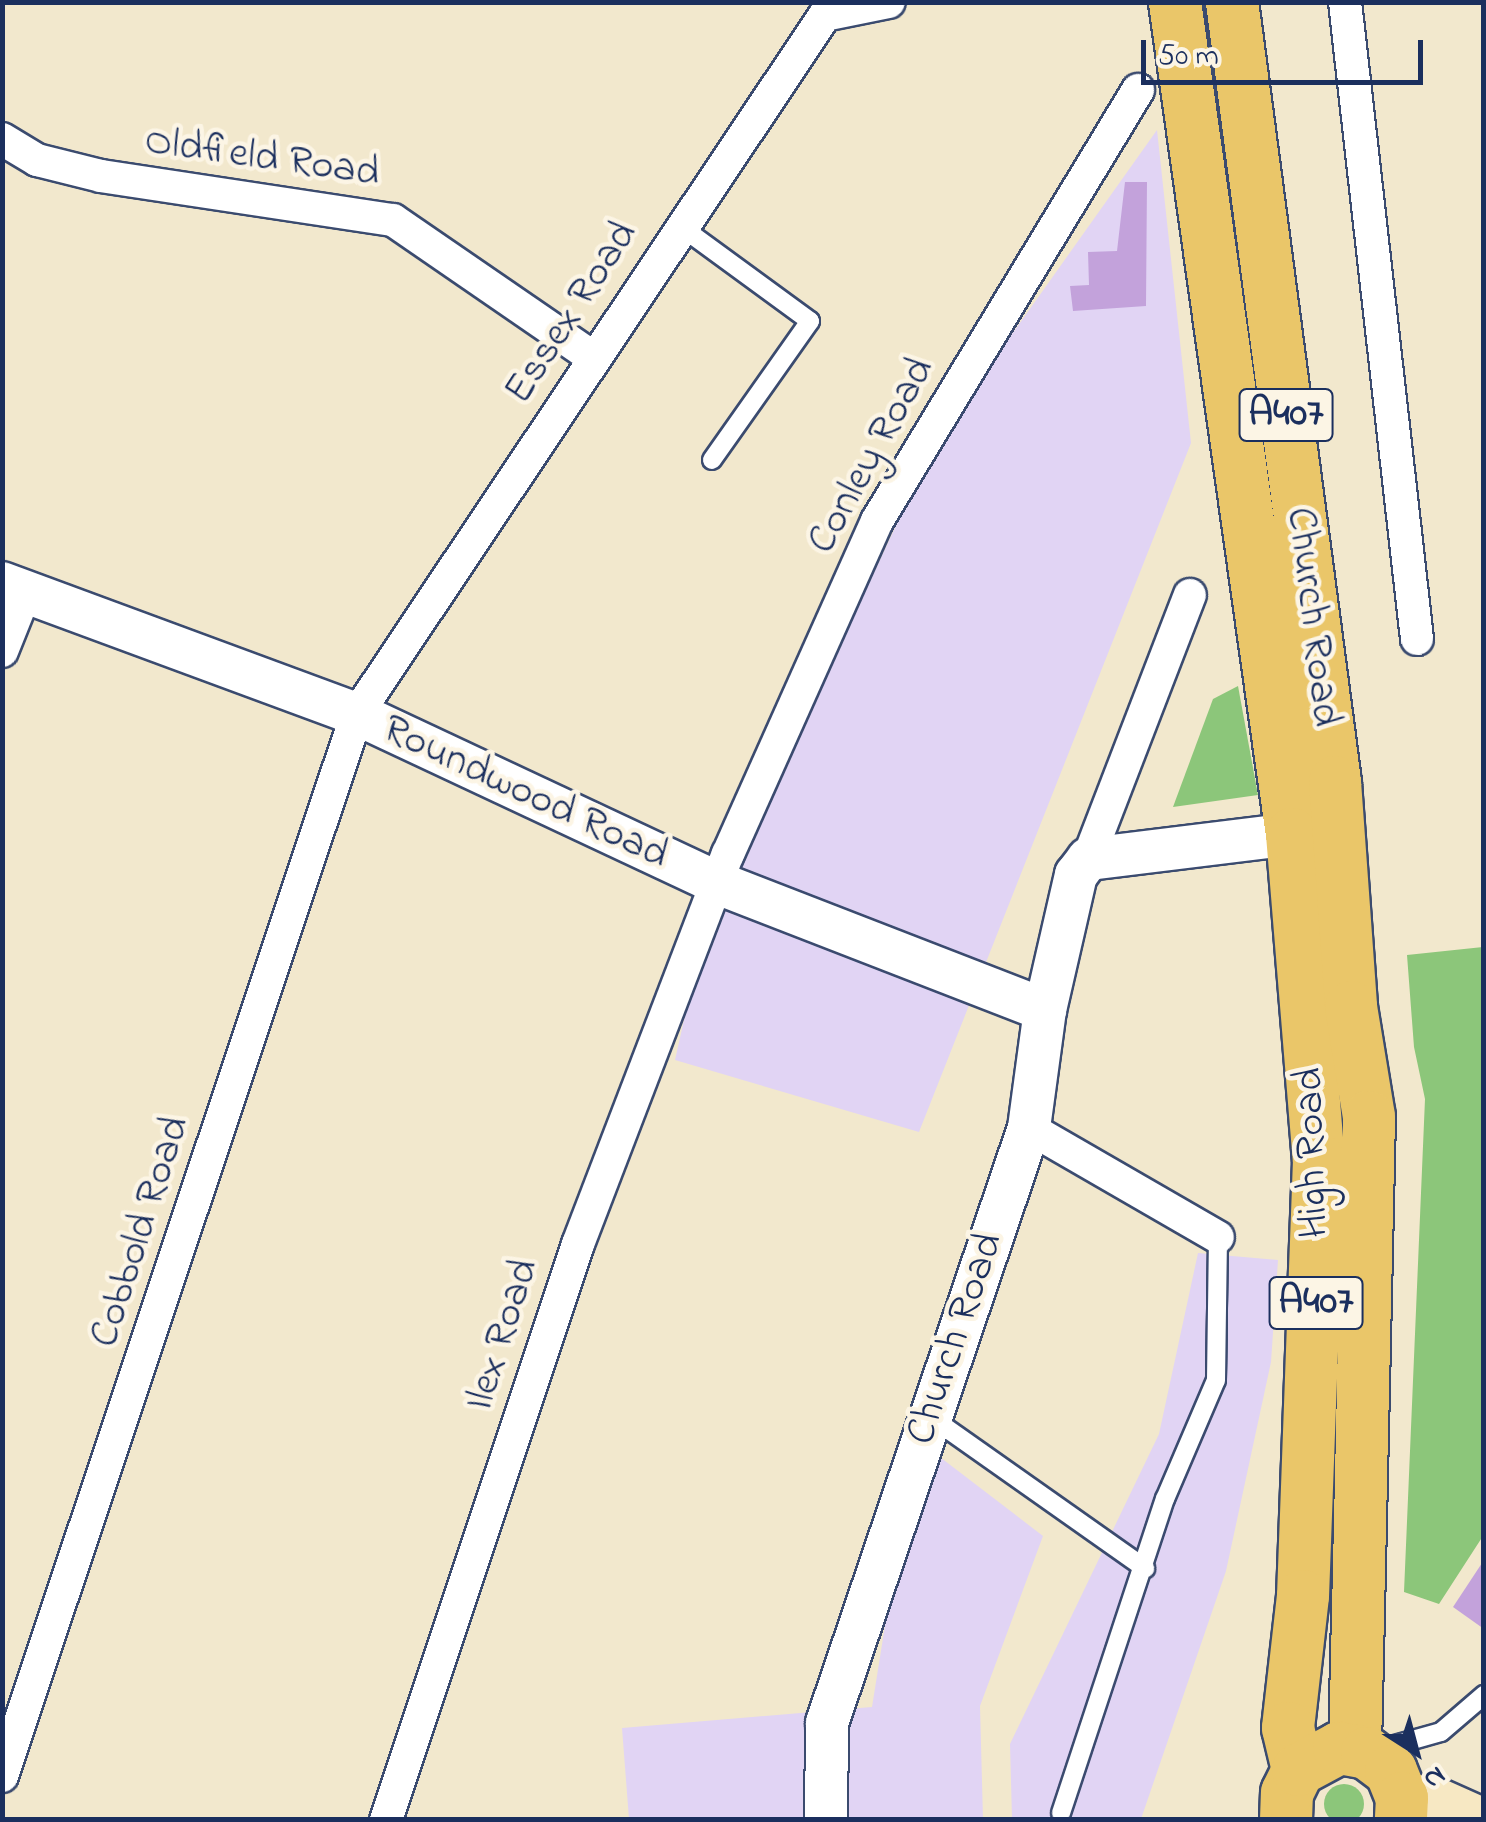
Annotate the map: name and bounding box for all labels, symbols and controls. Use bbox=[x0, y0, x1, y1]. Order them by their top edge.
scale bar bbox=[1146, 20, 1428, 82]
text: 50 m bbox=[1158, 35, 1219, 79]
street label: Oldfield Road bbox=[141, 117, 383, 199]
street label: Essex Road bbox=[494, 212, 650, 414]
street label: Conley Road bbox=[797, 349, 947, 563]
road number: A407 bbox=[1238, 380, 1334, 450]
street label: Church Road bbox=[1274, 505, 1350, 729]
street label: Roundwood Road bbox=[374, 705, 676, 881]
street label: High Road bbox=[1285, 1067, 1341, 1239]
street label: Cobbold Road bbox=[80, 1110, 202, 1354]
street label: Church Road bbox=[896, 1227, 1016, 1451]
street label: Ilex Road bbox=[455, 1253, 551, 1417]
road number: A407 bbox=[1268, 1268, 1364, 1338]
north arrow bbox=[1366, 1702, 1466, 1802]
text: N bbox=[1414, 1755, 1454, 1799]

